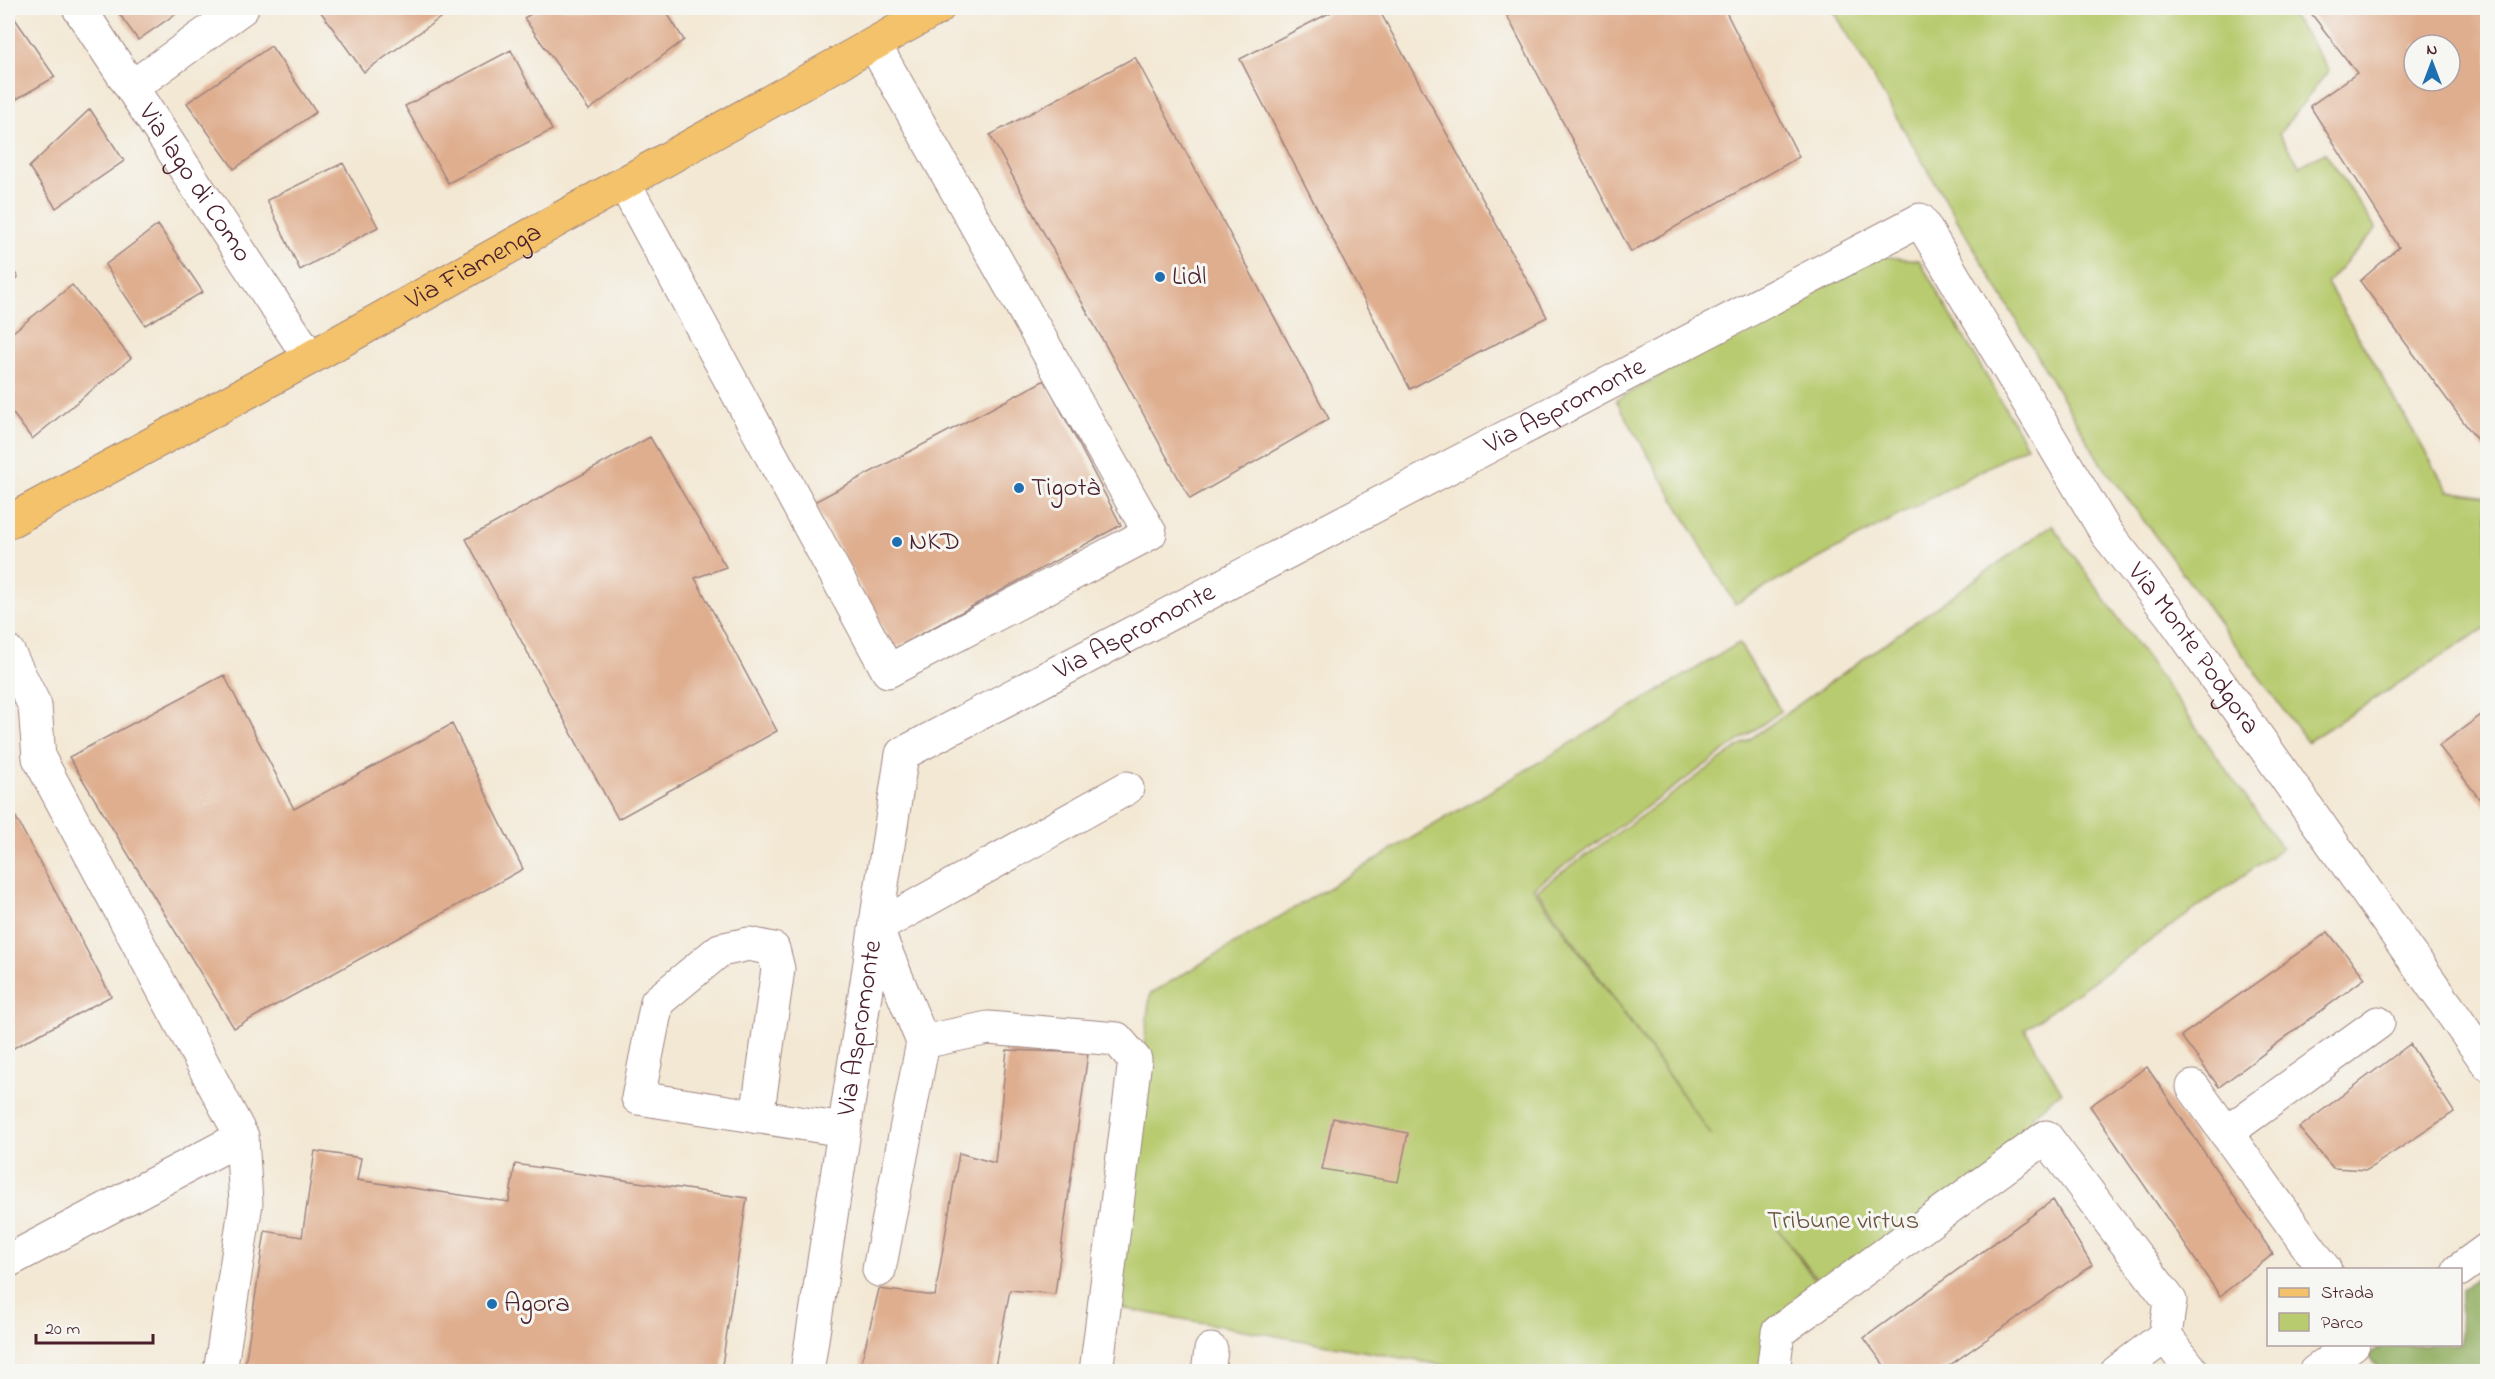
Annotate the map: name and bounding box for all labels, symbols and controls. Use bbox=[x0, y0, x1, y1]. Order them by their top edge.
north arrow bbox=[2402, 33, 2462, 93]
text: N bbox=[2427, 38, 2438, 62]
street label: Via lago di Como bbox=[127, 95, 261, 270]
street label: Via Fiamenga bbox=[398, 213, 549, 321]
place label: Lidl bbox=[1172, 258, 1207, 297]
marker: Lidl bbox=[1153, 270, 1167, 284]
street label: Via Aspromonte bbox=[1477, 347, 1653, 465]
place label: Tigotà bbox=[1031, 469, 1101, 508]
marker: Tigotà bbox=[1012, 481, 1026, 495]
place label: NKD bbox=[909, 523, 960, 562]
marker: NKD bbox=[890, 535, 904, 549]
street label: Via Monte Podgora bbox=[2117, 554, 2269, 743]
street label: Via Aspromonte bbox=[1046, 573, 1223, 691]
street label: Via Aspromonte bbox=[827, 937, 893, 1120]
park label: Tribune virtus bbox=[1767, 1202, 1919, 1241]
legend bbox=[2267, 1268, 2462, 1346]
text: Strada bbox=[2321, 1281, 2374, 1307]
place label: Agora bbox=[504, 1285, 570, 1324]
marker: Agora bbox=[485, 1297, 499, 1311]
scale bar bbox=[36, 1307, 153, 1345]
text: Parco bbox=[2321, 1311, 2363, 1337]
text: 20 m bbox=[45, 1317, 80, 1343]

